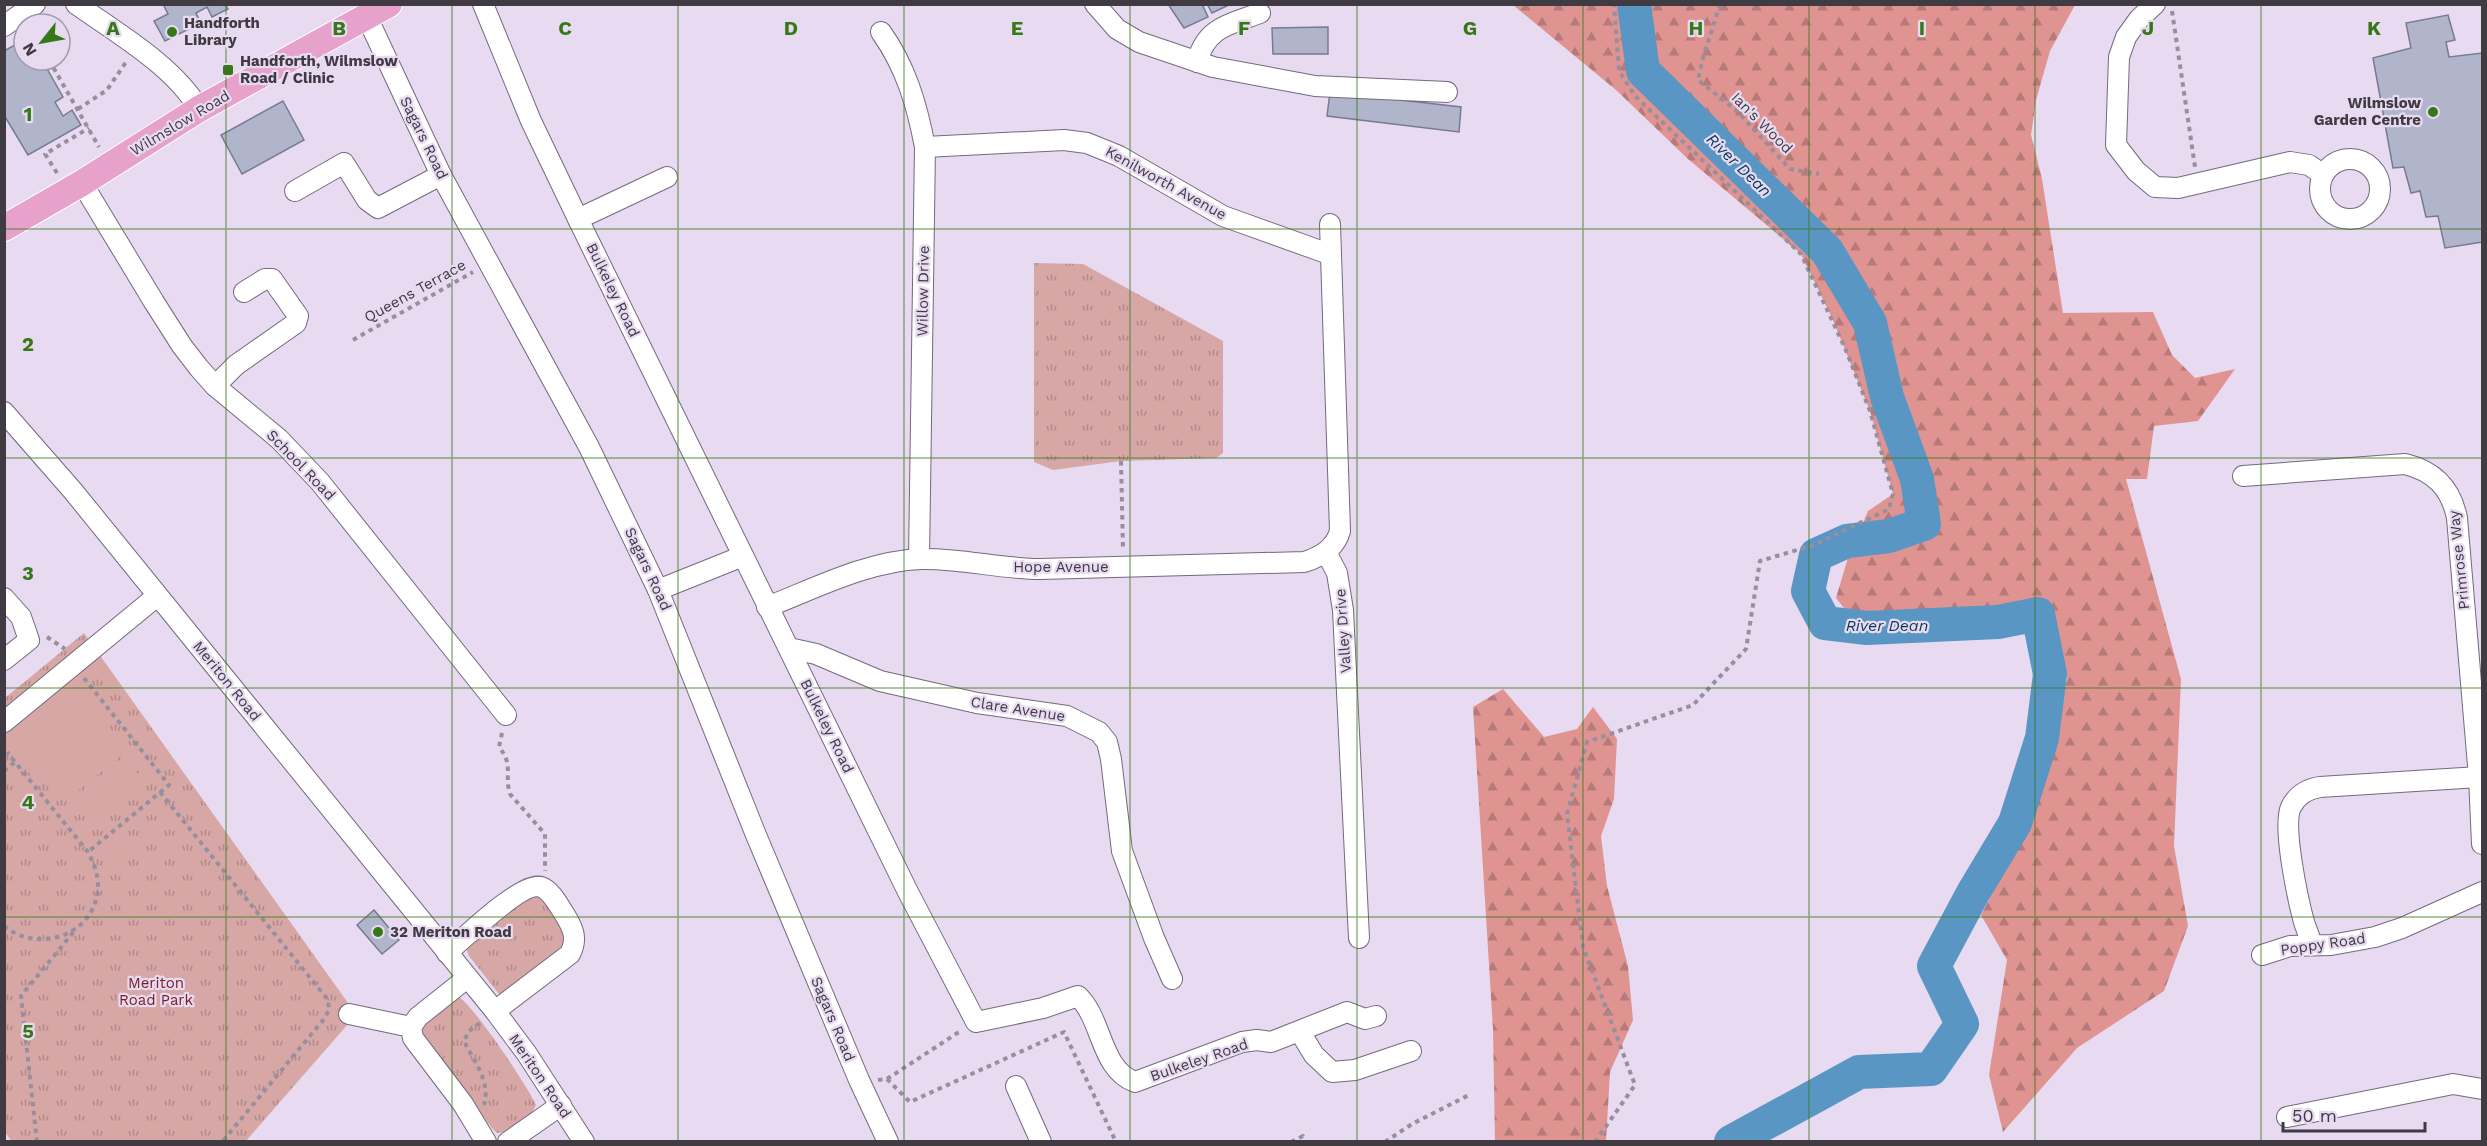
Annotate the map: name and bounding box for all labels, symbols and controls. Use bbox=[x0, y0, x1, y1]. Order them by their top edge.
north arrow bbox=[12, 12, 72, 72]
place label: Handforth Library bbox=[184, 14, 260, 49]
text: A bbox=[106, 16, 120, 40]
text: B bbox=[332, 16, 346, 40]
text: C bbox=[558, 16, 572, 40]
text: D bbox=[784, 16, 798, 40]
text: E bbox=[1011, 16, 1023, 40]
text: F bbox=[1238, 16, 1250, 40]
text: G bbox=[1463, 16, 1477, 40]
text: H bbox=[1689, 16, 1703, 40]
text: I bbox=[1919, 16, 1925, 40]
text: J bbox=[2142, 16, 2154, 40]
text: K bbox=[2367, 16, 2381, 40]
marker: Handforth Library bbox=[165, 25, 179, 39]
text: N bbox=[18, 39, 41, 59]
place label: Handforth, Wilmslow Road / Clinic bbox=[240, 52, 398, 87]
marker: Handforth, Wilmslow Road / Clinic bbox=[221, 63, 235, 77]
street label: Wilmslow Road bbox=[127, 86, 233, 160]
street label: Ian's Wood bbox=[1728, 89, 1796, 157]
street label: Sagars Road bbox=[396, 94, 452, 182]
place label: Wilmslow Garden Centre bbox=[2314, 94, 2421, 129]
text: 1 bbox=[24, 102, 32, 126]
marker: Wilmslow Garden Centre bbox=[2426, 105, 2440, 119]
water label: River Dean bbox=[1703, 129, 1775, 201]
street label: Kenilworth Avenue bbox=[1102, 142, 1230, 224]
street label: Bulkeley Road bbox=[582, 240, 644, 340]
street label: Willow Drive bbox=[913, 245, 933, 337]
street label: Queens Terrace bbox=[361, 256, 469, 326]
text: 2 bbox=[22, 332, 34, 356]
street label: School Road bbox=[263, 426, 339, 504]
street label: Primrose Way bbox=[2445, 509, 2473, 610]
street label: Sagars Road bbox=[621, 524, 675, 614]
street label: Hope Avenue bbox=[1013, 558, 1109, 576]
text: 3 bbox=[22, 561, 34, 585]
street label: Valley Drive bbox=[1331, 588, 1355, 674]
water label: River Dean bbox=[1846, 616, 1928, 635]
street label: Meriton Road bbox=[189, 637, 265, 725]
street label: Bulkeley Road bbox=[796, 676, 858, 776]
street label: Clare Avenue bbox=[969, 693, 1067, 725]
text: 4 bbox=[22, 790, 35, 814]
place label: 32 Meriton Road bbox=[390, 923, 512, 941]
marker: 32 Meriton Road bbox=[371, 925, 385, 939]
street label: Poppy Road bbox=[2279, 929, 2367, 959]
park label: Meriton Road Park bbox=[119, 974, 193, 1009]
street label: Sagars Road bbox=[807, 974, 859, 1064]
text: 5 bbox=[22, 1019, 34, 1043]
street label: Meriton Road bbox=[505, 1030, 575, 1122]
street label: Bulkeley Road bbox=[1148, 1035, 1250, 1085]
scale bar bbox=[2283, 1095, 2426, 1133]
text: 50 m bbox=[2292, 1105, 2337, 1126]

